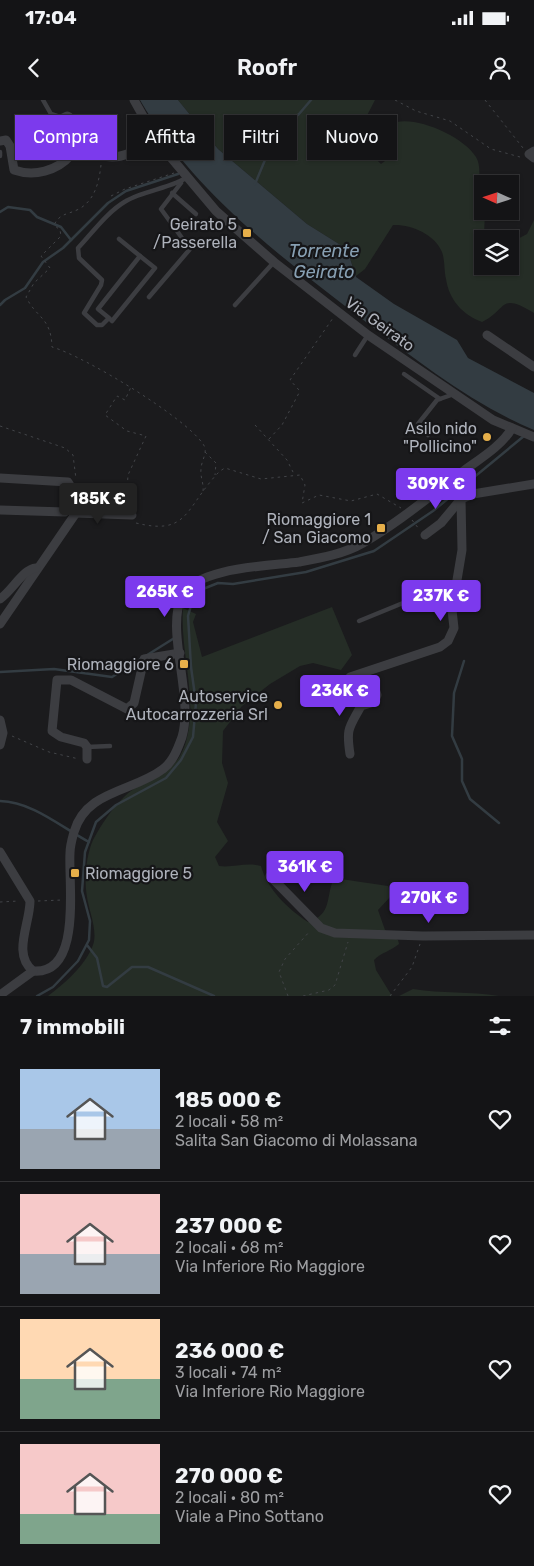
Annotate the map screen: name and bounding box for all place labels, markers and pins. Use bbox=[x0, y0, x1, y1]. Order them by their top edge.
place label: Geirato 5 /Passerella bbox=[153, 215, 237, 252]
marker: Geirato 5 /Passerella bbox=[241, 227, 253, 239]
place label: Asilo nido "Pollicino" bbox=[403, 419, 477, 456]
marker: Asilo nido "Pollicino" bbox=[481, 431, 493, 443]
pin: 309K € bbox=[395, 468, 477, 510]
pin: 185K € bbox=[57, 482, 139, 525]
place label: Riomaggiore 1 / San Giacomo bbox=[262, 510, 371, 547]
marker: Riomaggiore 1 / San Giacomo bbox=[375, 522, 387, 534]
pin: 265K € bbox=[124, 576, 206, 618]
pin: 237K € bbox=[400, 580, 482, 622]
place label: Riomaggiore 6 bbox=[67, 655, 174, 674]
marker: Riomaggiore 6 bbox=[178, 658, 190, 670]
pin: 236K € bbox=[299, 674, 381, 717]
place label: Autoservice Autocarrozzeria Srl bbox=[126, 687, 268, 724]
marker: Autoservice Autocarrozzeria Srl bbox=[272, 699, 284, 711]
pin: 361K € bbox=[264, 850, 346, 893]
place label: Riomaggiore 5 bbox=[85, 864, 192, 883]
marker: Riomaggiore 5 bbox=[69, 867, 81, 879]
pin: 270K € bbox=[388, 882, 470, 924]

